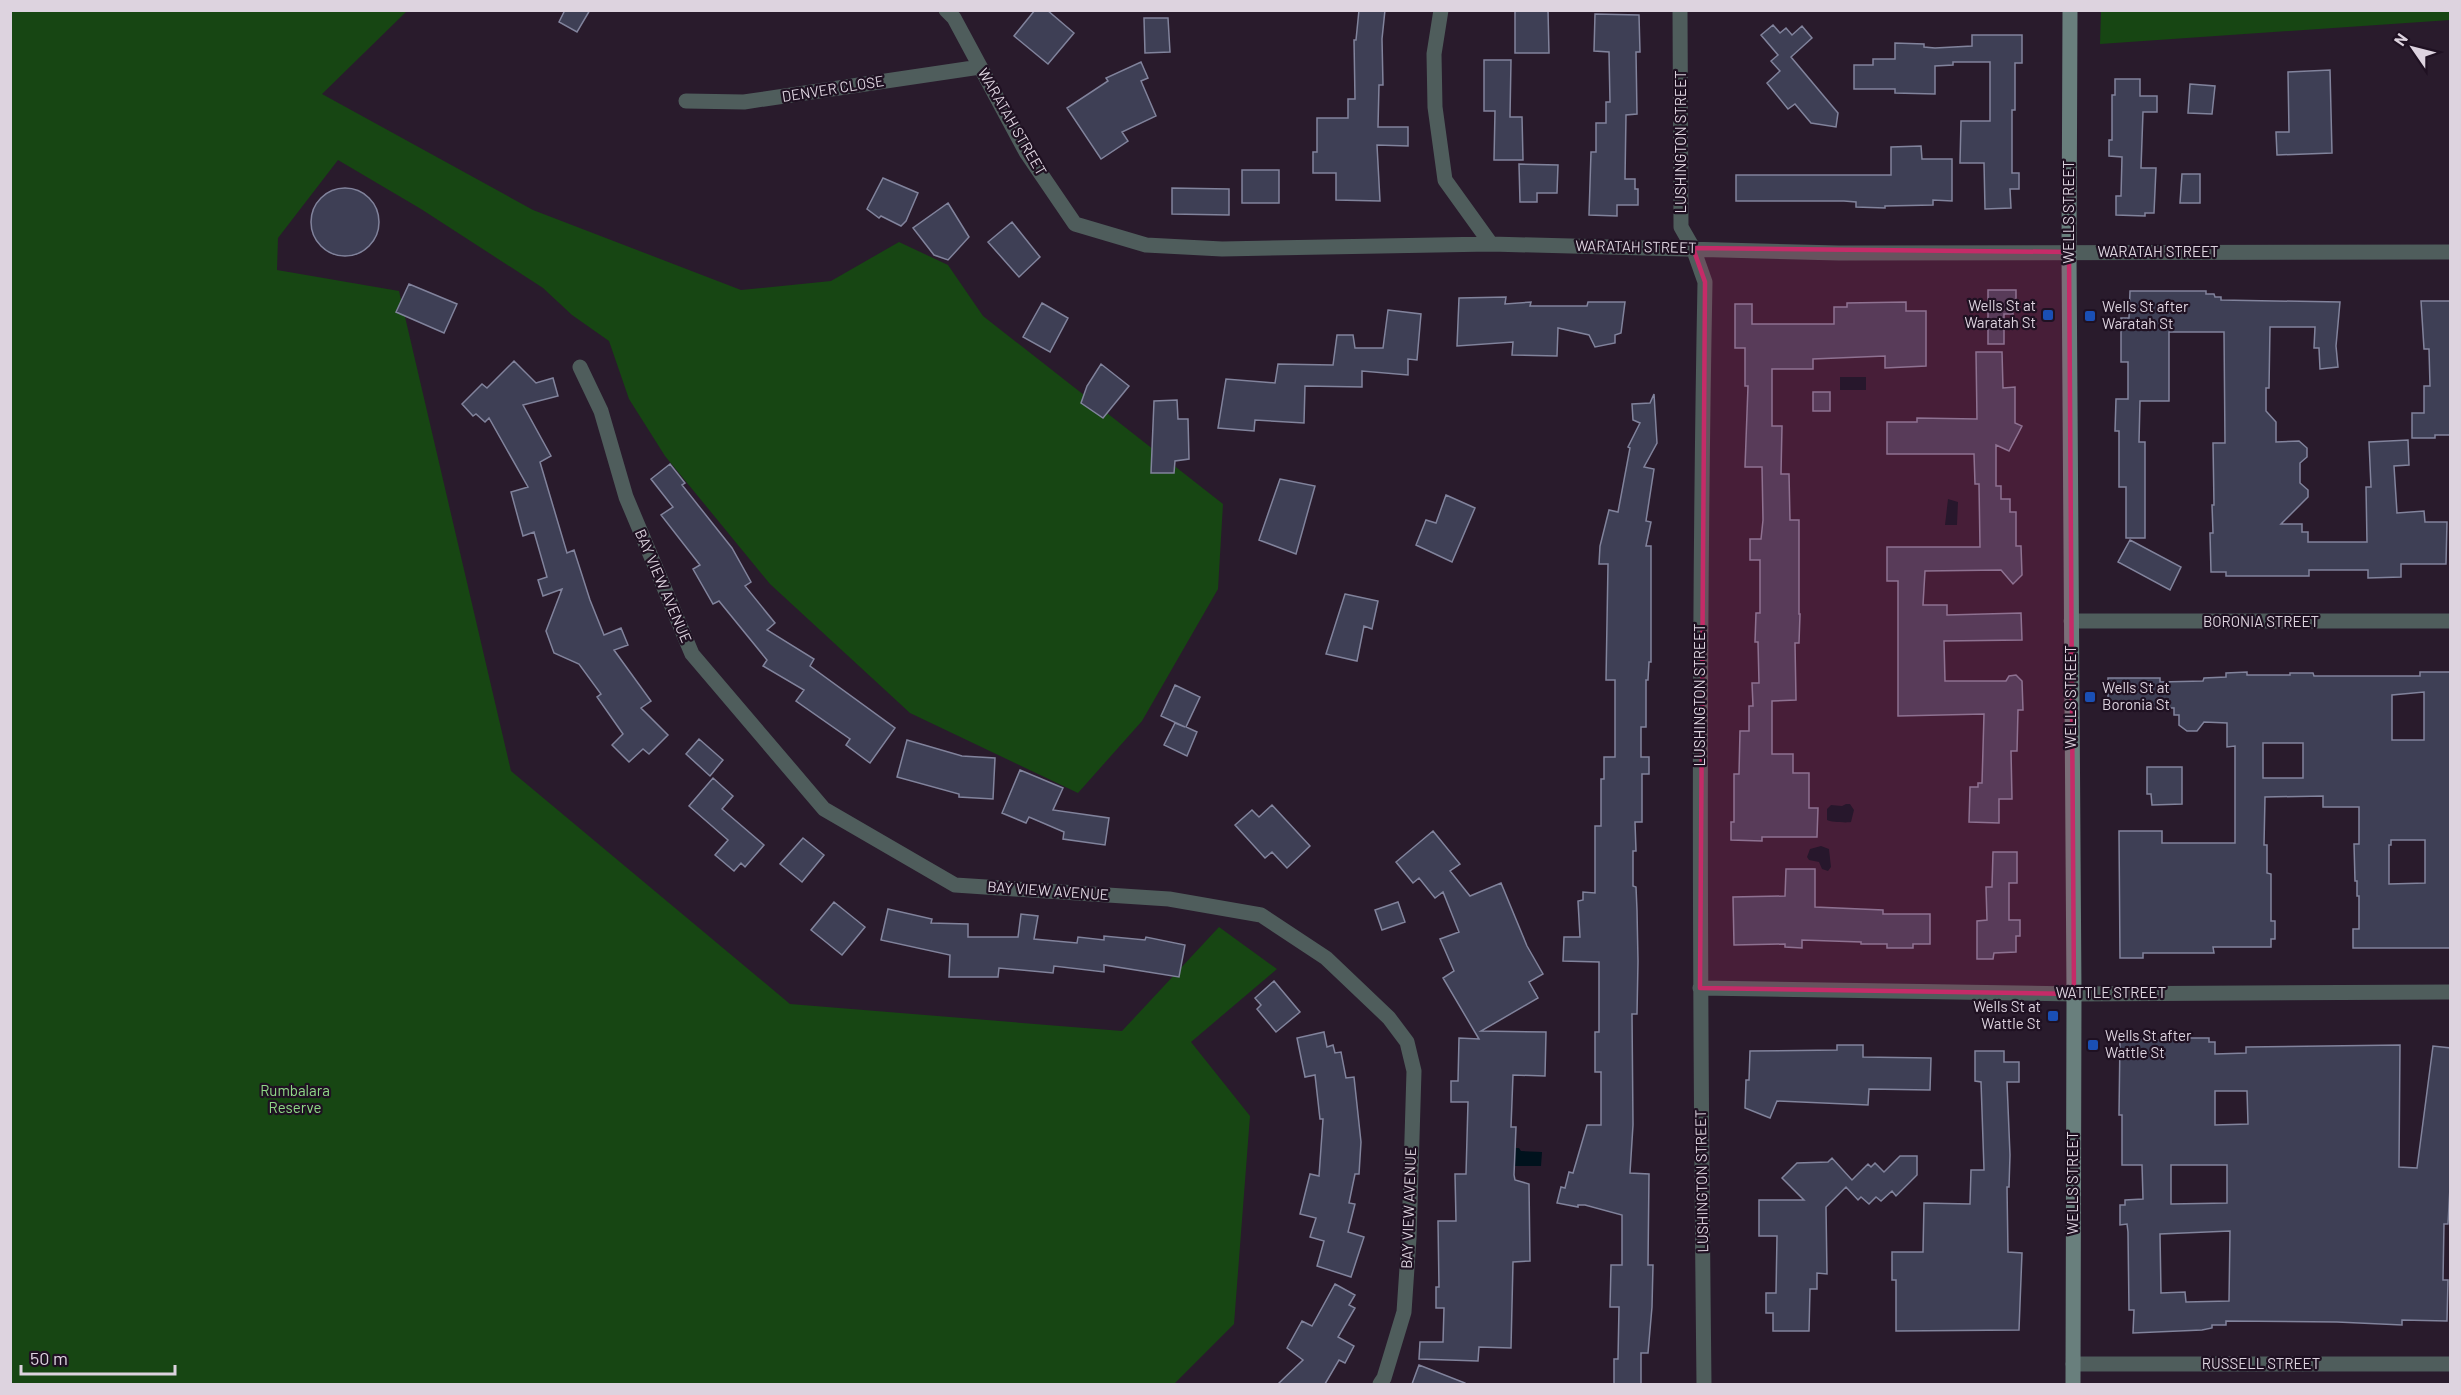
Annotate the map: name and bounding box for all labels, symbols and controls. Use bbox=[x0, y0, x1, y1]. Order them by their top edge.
north arrow bbox=[2383, 18, 2443, 78]
text: N bbox=[2389, 29, 2411, 49]
street label: WARATAH STREET bbox=[975, 65, 1051, 178]
street label: LUSHINGTON STREET bbox=[1671, 70, 1689, 214]
street label: DENVER CLOSE bbox=[781, 71, 885, 105]
street label: WELLS STREET bbox=[2059, 160, 2077, 264]
street label: WARATAH STREET bbox=[1575, 236, 1697, 256]
street label: WARATAH STREET bbox=[2097, 242, 2219, 260]
place label: Wells St at Waratah St bbox=[1964, 296, 2036, 331]
place label: Wells St after Waratah St bbox=[2102, 297, 2189, 332]
marker: Wells St at Waratah St bbox=[2041, 308, 2055, 322]
marker: Wells St after Waratah St bbox=[2083, 309, 2097, 323]
street label: BAY VIEW AVENUE bbox=[632, 526, 696, 645]
street label: BORONIA STREET bbox=[2203, 612, 2319, 630]
street label: LUSHINGTON STREET bbox=[1690, 623, 1708, 767]
street label: WELLS STREET bbox=[2061, 645, 2079, 749]
place label: Wells St at Boronia St bbox=[2102, 678, 2170, 713]
marker: Wells St at Boronia St bbox=[2083, 690, 2097, 704]
street label: BAY VIEW AVENUE bbox=[987, 877, 1109, 903]
street label: WATTLE STREET bbox=[2056, 983, 2166, 1001]
place label: Wells St at Wattle St bbox=[1973, 997, 2041, 1032]
marker: Wells St at Wattle St bbox=[2046, 1009, 2060, 1023]
place label: Wells St after Wattle St bbox=[2105, 1026, 2192, 1061]
marker: Wells St after Wattle St bbox=[2086, 1038, 2100, 1052]
park label: Rumbalara Reserve bbox=[260, 1081, 330, 1116]
street label: LUSHINGTON STREET bbox=[1691, 1109, 1711, 1253]
street label: WELLS STREET bbox=[2063, 1131, 2081, 1235]
street label: BAY VIEW AVENUE bbox=[1397, 1147, 1419, 1269]
scale bar bbox=[21, 1338, 176, 1376]
text: 50 m bbox=[30, 1347, 68, 1369]
street label: RUSSELL STREET bbox=[2202, 1354, 2320, 1372]

